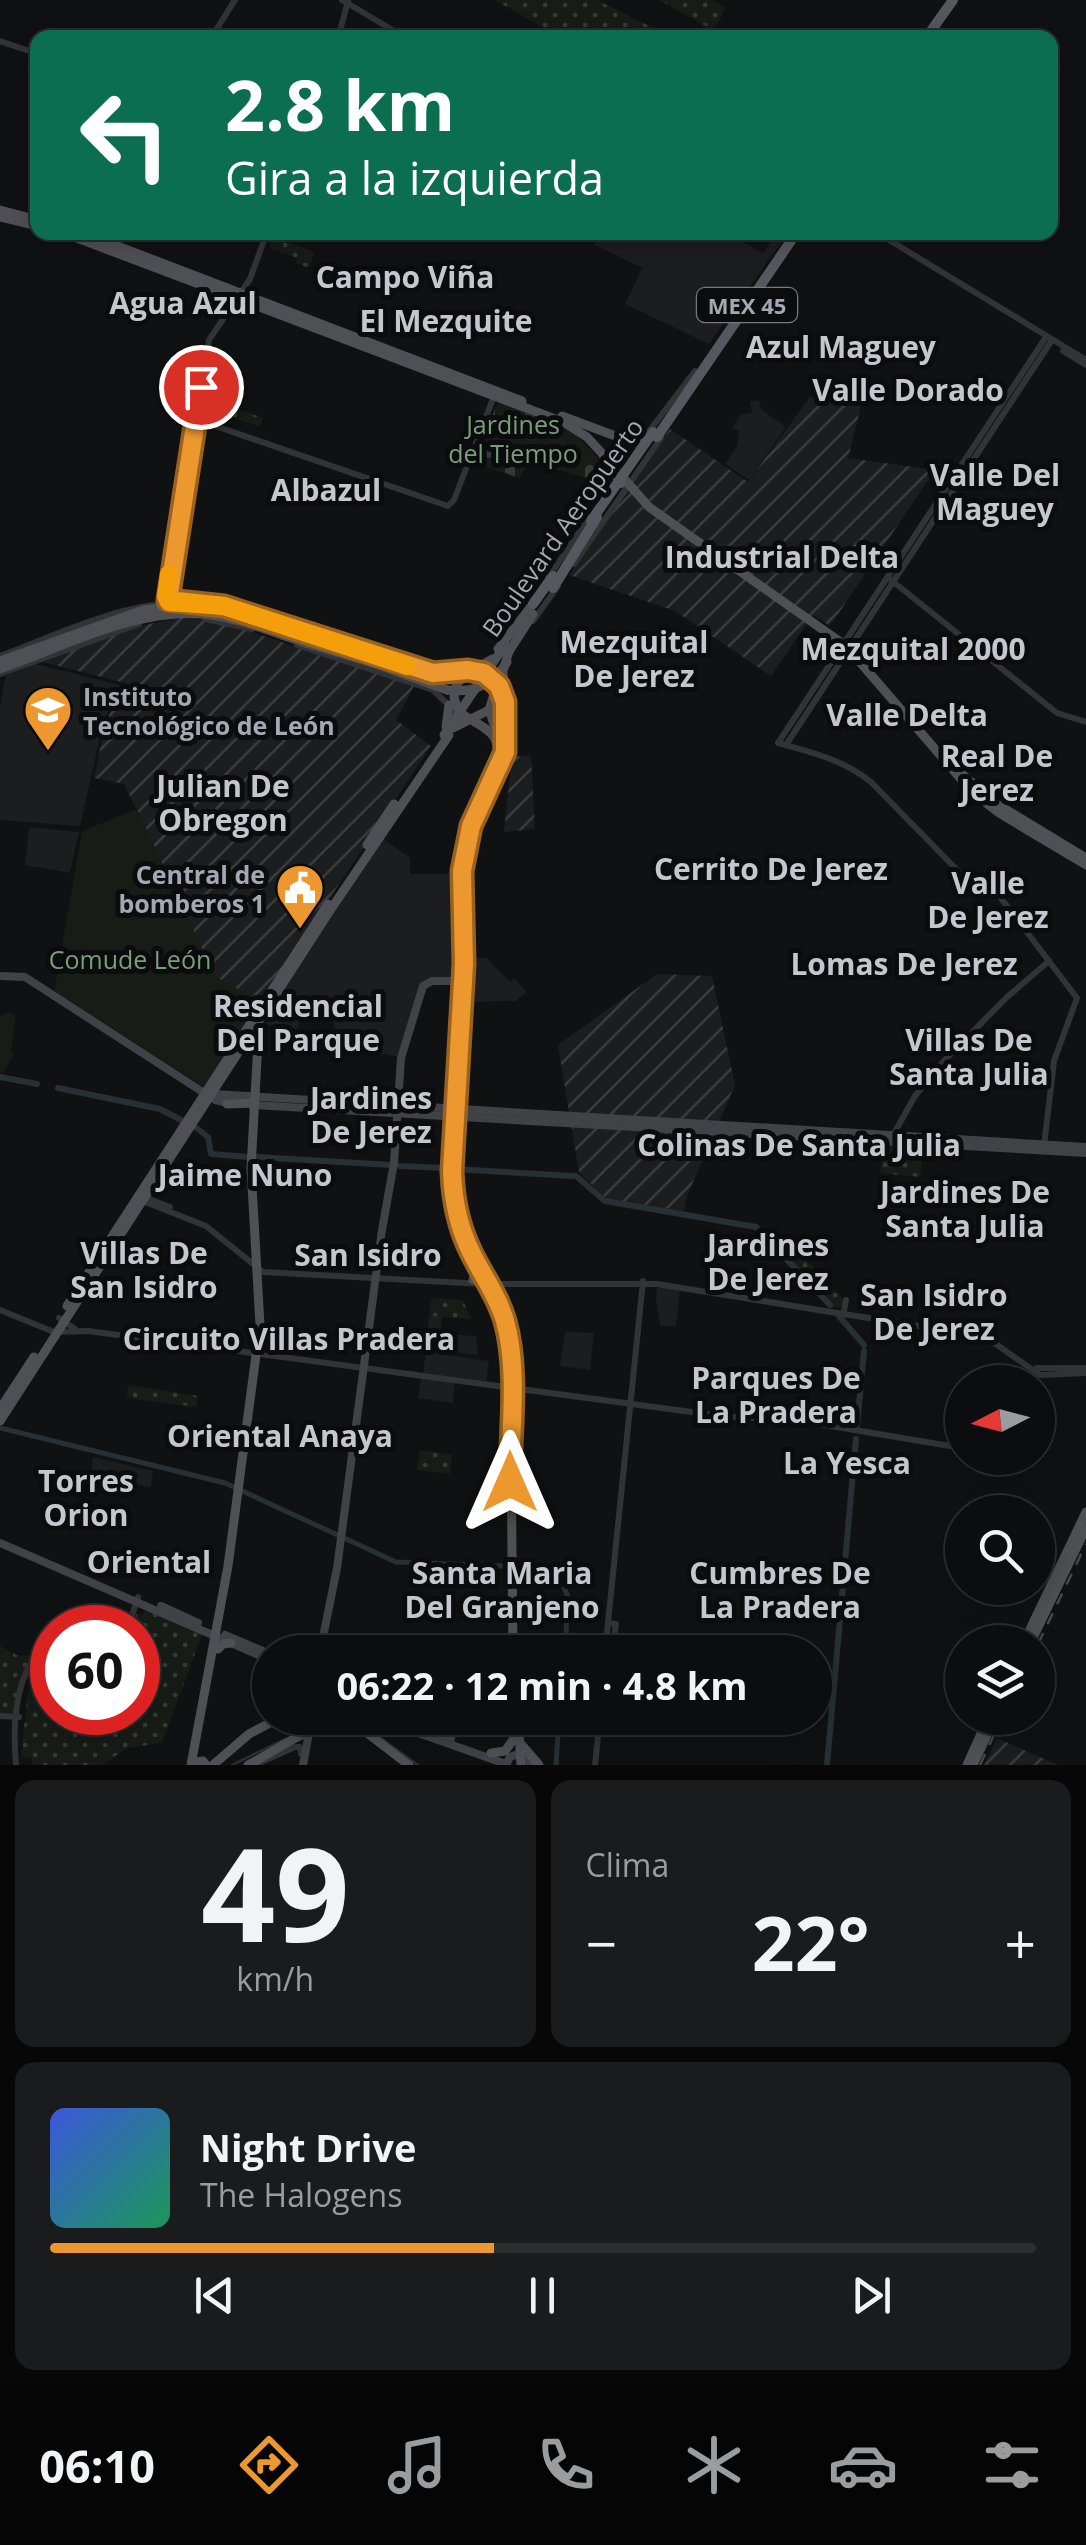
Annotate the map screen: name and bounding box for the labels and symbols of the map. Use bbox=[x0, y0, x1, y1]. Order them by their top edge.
district label: Campo Viña bbox=[316, 256, 494, 297]
district label: Agua Azul bbox=[109, 282, 257, 323]
road number: MEX 45 bbox=[697, 288, 797, 322]
district label: El Mezquite bbox=[360, 300, 533, 341]
district label: Azul Maguey bbox=[746, 326, 937, 367]
pin bbox=[159, 345, 244, 430]
district label: Valle Dorado bbox=[812, 369, 1004, 410]
park label: Jardines del Tiempo bbox=[448, 407, 578, 470]
street label: Boulevard Aeropuerto bbox=[474, 411, 650, 643]
district label: Valle Del Maguey bbox=[930, 454, 1060, 529]
district label: Albazul bbox=[271, 469, 381, 510]
district label: Industrial Delta bbox=[665, 536, 899, 577]
district label: Mezquital De Jerez bbox=[560, 621, 708, 696]
district label: Mezquital 2000 bbox=[800, 628, 1026, 669]
place label: Instituto Tecnológico de León bbox=[83, 679, 335, 742]
school or university icon: Instituto Tecnológico de León bbox=[22, 684, 74, 752]
district label: Valle Delta bbox=[826, 694, 988, 735]
district label: Real De Jerez bbox=[941, 735, 1053, 810]
district label: Julian De Obregon bbox=[153, 765, 290, 840]
district label: Cerrito De Jerez bbox=[654, 848, 888, 889]
place label: Central de bomberos 1 bbox=[119, 857, 265, 920]
public building icon: Central de bomberos 1 bbox=[274, 862, 326, 930]
district label: Valle De Jerez bbox=[927, 862, 1049, 937]
park label: Comude León bbox=[49, 942, 211, 976]
district label: Lomas De Jerez bbox=[790, 943, 1018, 984]
district label: Residencial Del Parque bbox=[213, 985, 383, 1060]
district label: Villas De Santa Julia bbox=[889, 1019, 1049, 1094]
district label: Jardines De Jerez bbox=[307, 1077, 432, 1152]
district label: Colinas De Santa Julia bbox=[637, 1124, 961, 1165]
district label: Jaime Nuno bbox=[155, 1154, 332, 1195]
district label: Jardines De Santa Julia bbox=[877, 1171, 1050, 1246]
district label: Jardines De Jerez bbox=[704, 1224, 829, 1299]
district label: Villas De San Isidro bbox=[70, 1232, 218, 1307]
district label: San Isidro bbox=[294, 1234, 442, 1275]
district label: San Isidro De Jerez bbox=[860, 1274, 1008, 1349]
district label: Circuito Villas Pradera bbox=[123, 1318, 455, 1359]
district label: Parques De La Pradera bbox=[691, 1357, 861, 1432]
north arrow bbox=[945, 1365, 1055, 1475]
district label: Oriental Anaya bbox=[167, 1415, 393, 1456]
position arrow bbox=[458, 1430, 562, 1534]
district label: La Yesca bbox=[783, 1442, 911, 1483]
district label: Torres Orion bbox=[38, 1460, 134, 1535]
district label: Oriental bbox=[87, 1541, 211, 1582]
district label: Santa Maria Del Granjeno bbox=[404, 1552, 600, 1627]
district label: Cumbres De La Pradera bbox=[689, 1552, 871, 1627]
speed limit sign: 60 bbox=[30, 1605, 160, 1735]

